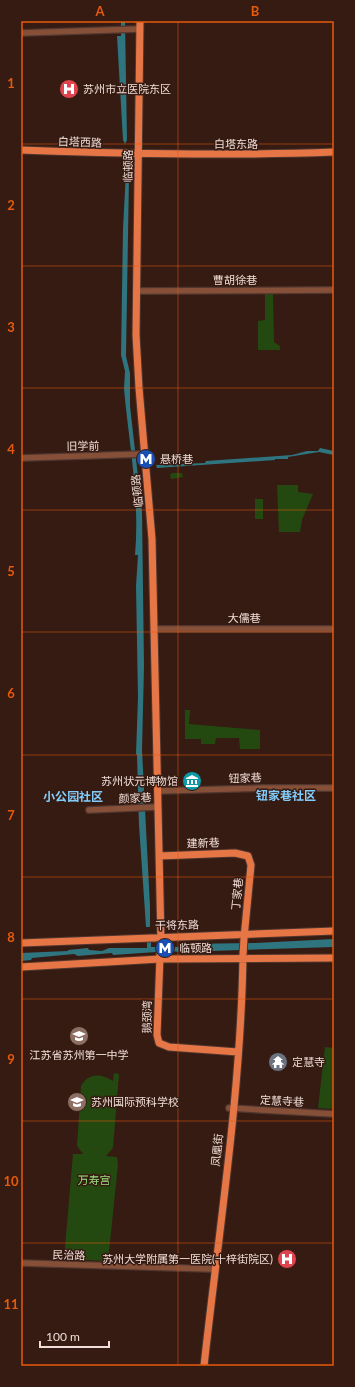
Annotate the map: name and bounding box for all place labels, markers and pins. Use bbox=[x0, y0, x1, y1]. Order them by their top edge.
hospital icon: 苏州市立医院东区 bbox=[58, 78, 80, 100]
place label: 苏州市立医院东区 bbox=[83, 82, 171, 95]
metro station icon: 悬桥巷 bbox=[135, 448, 157, 470]
place label: 悬桥巷 bbox=[160, 452, 193, 465]
museum icon: 苏州状元博物馆 bbox=[181, 770, 203, 792]
place label: 苏州状元博物馆 bbox=[101, 774, 178, 787]
metro station icon: 临顿路 bbox=[154, 937, 176, 959]
place label: 临顿路 bbox=[179, 941, 212, 954]
school or university icon: 江苏省苏州第一中学 bbox=[68, 1025, 90, 1047]
place label: 江苏省苏州第一中学 bbox=[30, 1048, 129, 1061]
temple icon: 定慧寺 bbox=[267, 1051, 289, 1073]
place label: 定慧寺 bbox=[292, 1055, 325, 1068]
school or university icon: 苏州国际预科学校 bbox=[66, 1091, 88, 1113]
place label: 苏州国际预科学校 bbox=[91, 1095, 179, 1108]
hospital icon: 苏州大学附属第一医院(十梓街院区) bbox=[276, 1248, 298, 1270]
place label: 苏州大学附属第一医院(十梓街院区) bbox=[102, 1252, 273, 1265]

